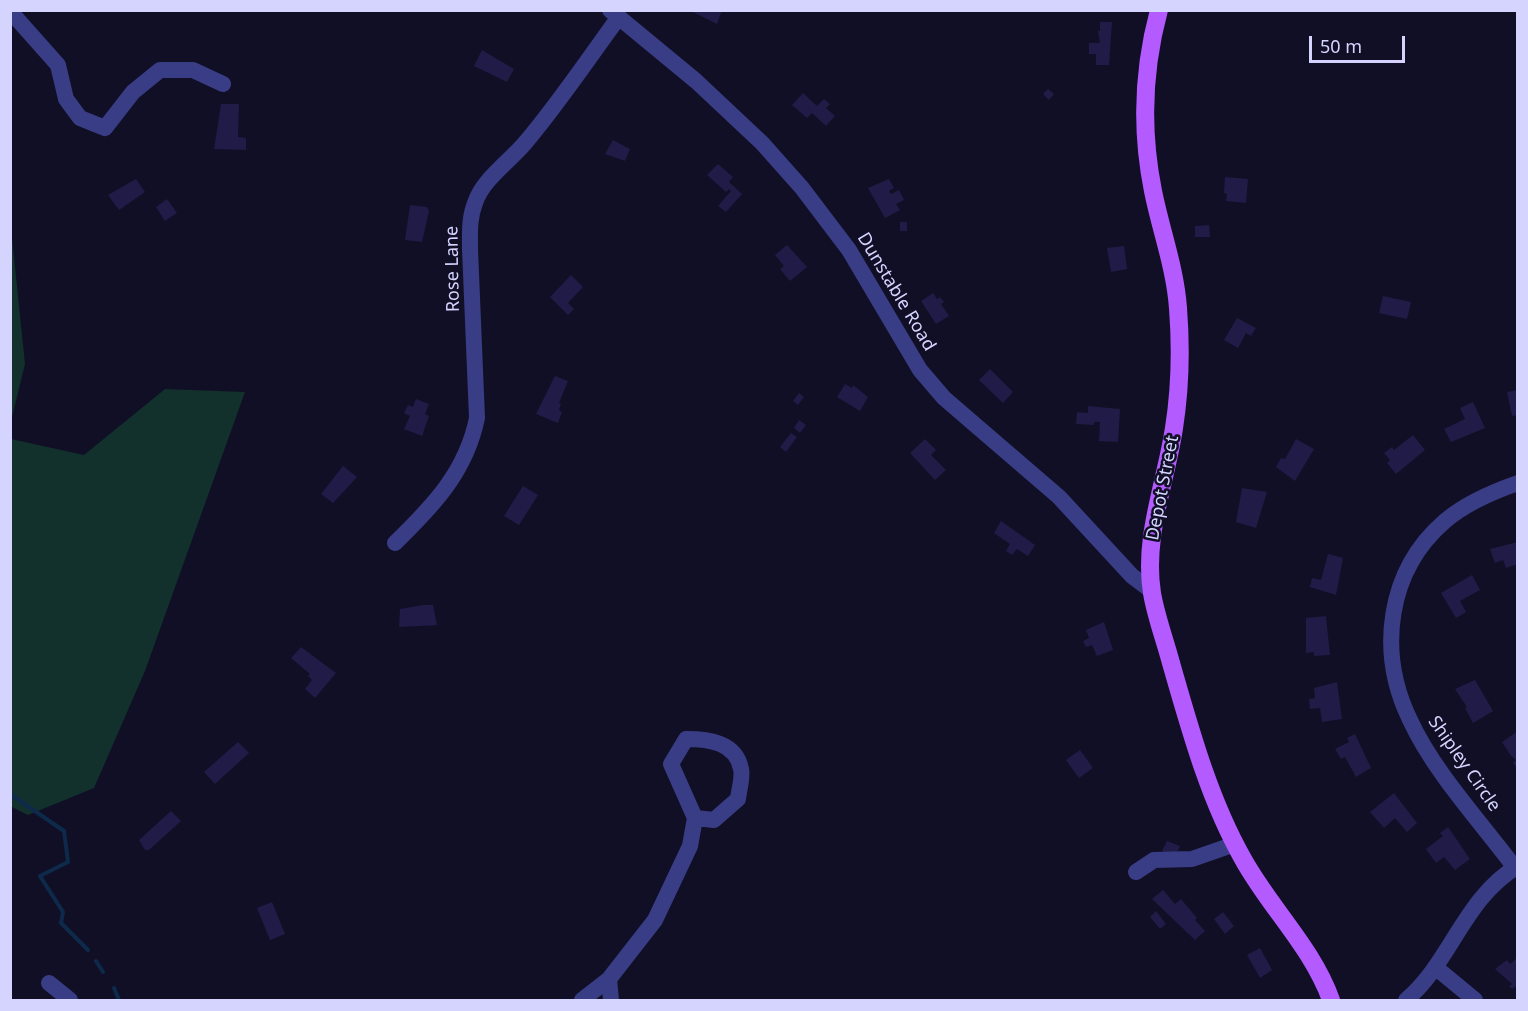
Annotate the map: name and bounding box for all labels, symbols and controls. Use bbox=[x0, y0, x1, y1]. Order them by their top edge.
scale bar bbox=[1312, 24, 1408, 62]
text: 50 m bbox=[1320, 34, 1362, 58]
street label: Rose Lane bbox=[441, 226, 465, 312]
street label: Dunstable Road bbox=[852, 229, 940, 355]
street label: Depot Street bbox=[1142, 434, 1184, 542]
street label: Shipley Circle bbox=[1423, 712, 1505, 816]

